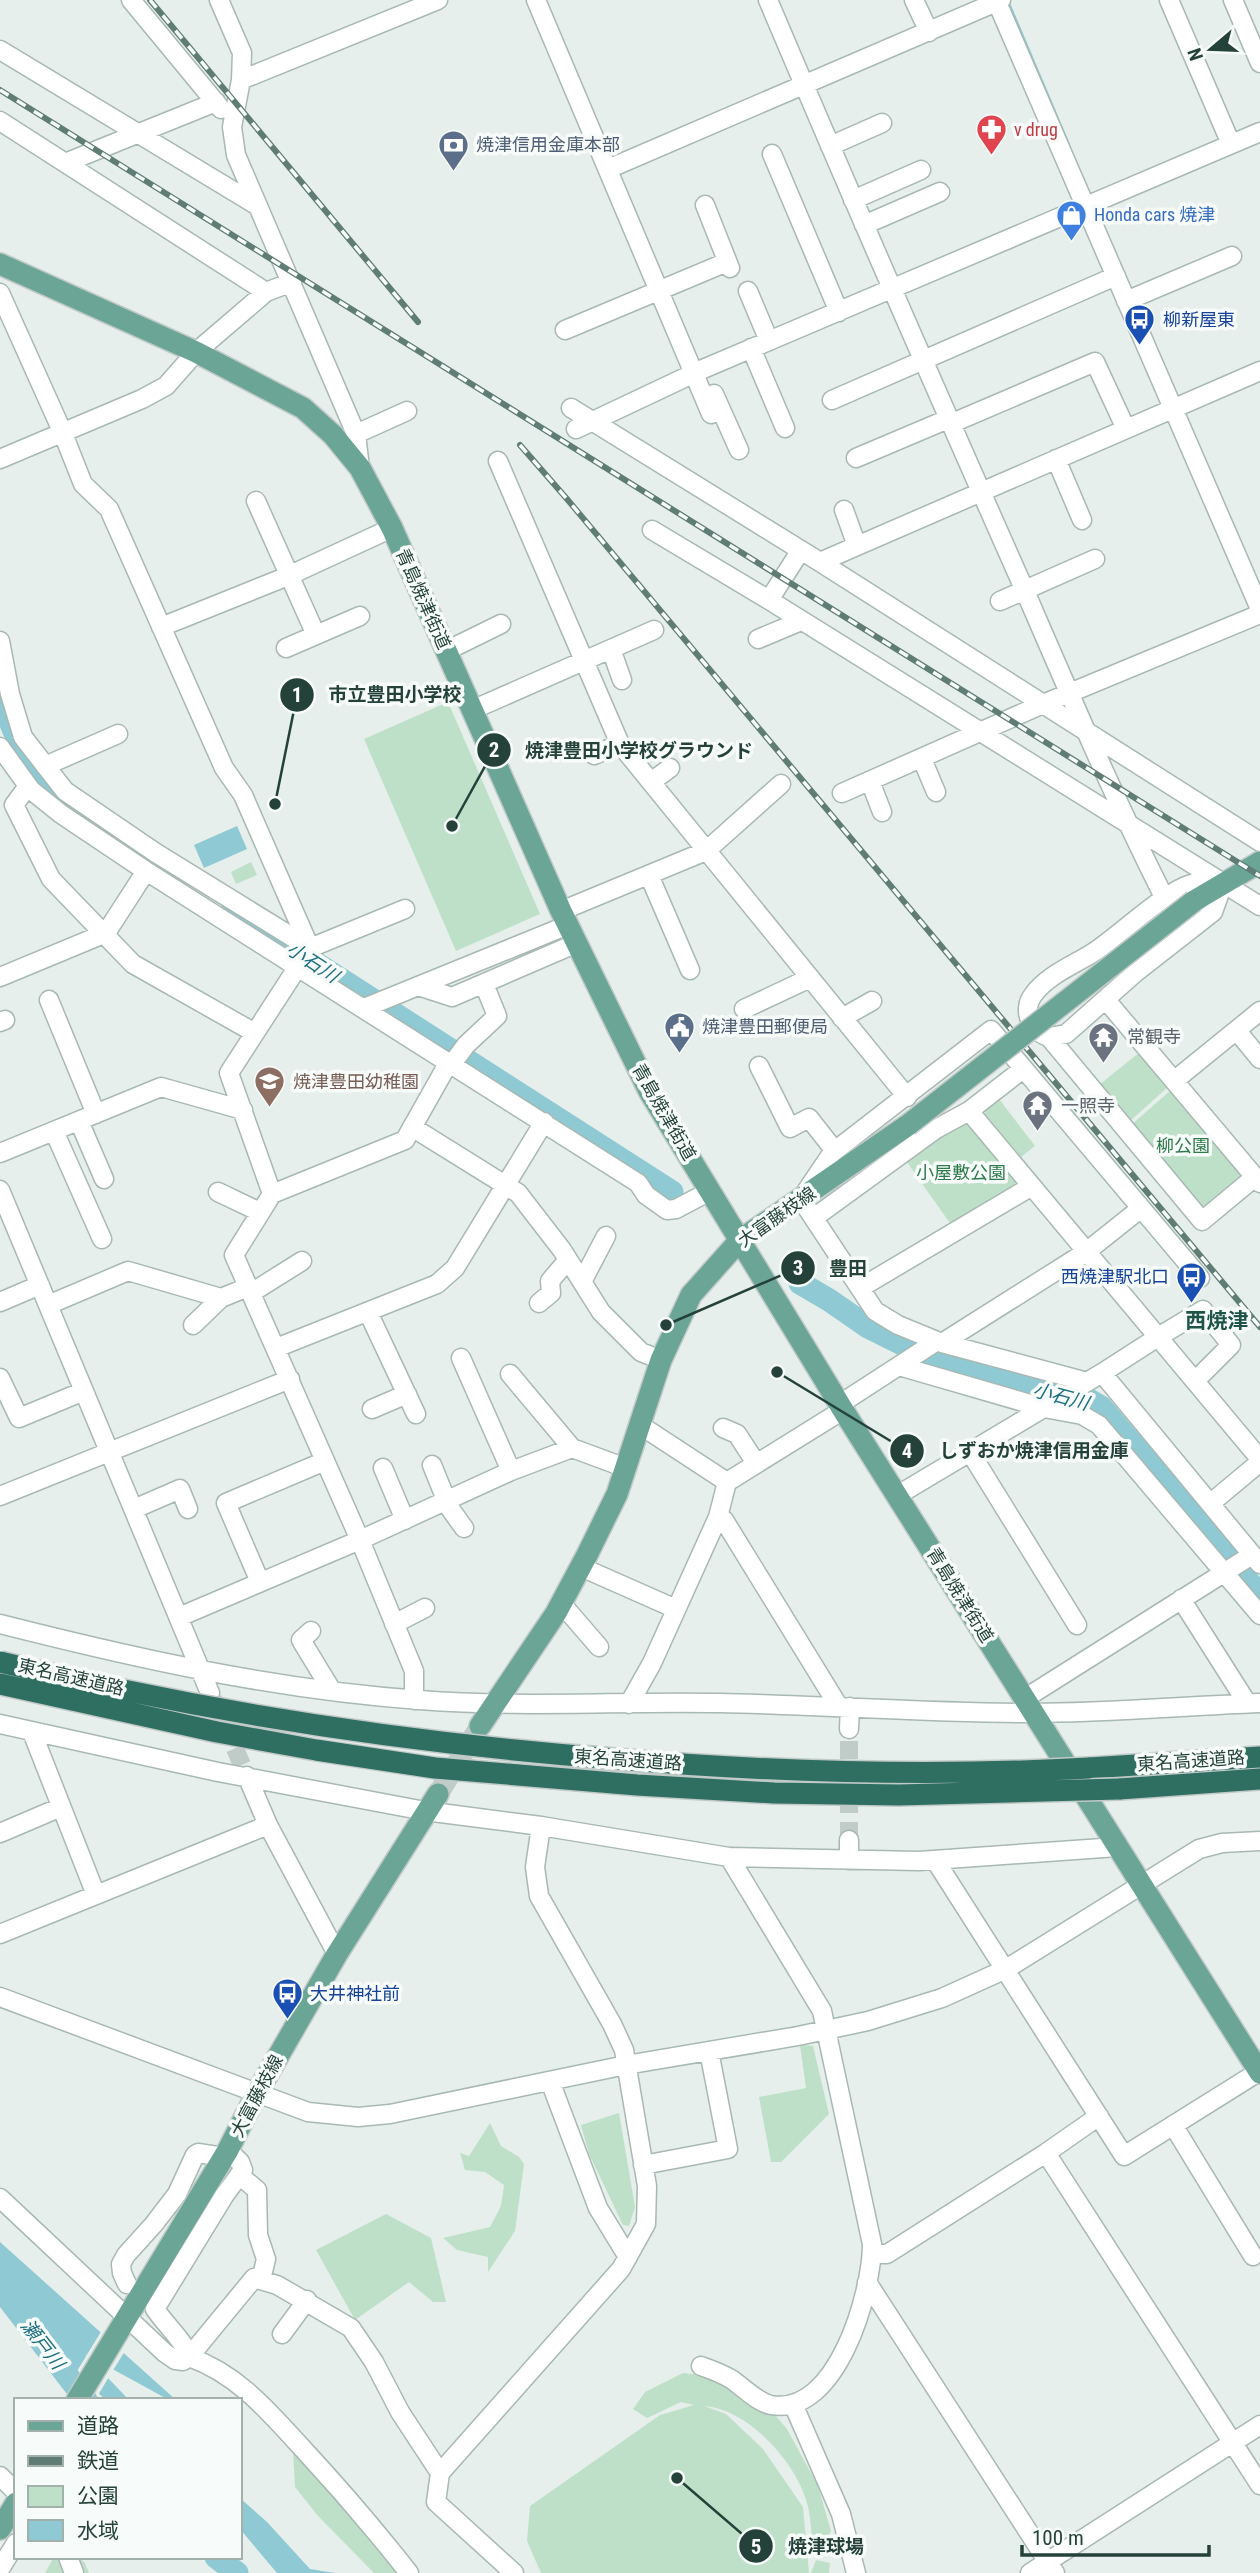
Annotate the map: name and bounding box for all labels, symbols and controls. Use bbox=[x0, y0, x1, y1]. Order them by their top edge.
north arrow bbox=[1176, 14, 1246, 84]
text: N bbox=[1183, 45, 1208, 64]
pharmacy icon: v drug bbox=[974, 113, 1008, 157]
place label: v drug bbox=[1014, 119, 1058, 140]
bank icon: 焼津信用金庫本部 bbox=[436, 128, 470, 172]
place label: 焼津信用金庫本部 bbox=[476, 134, 620, 155]
shop icon: Honda cars 焼津 bbox=[1054, 198, 1088, 242]
place label: Honda cars 焼津 bbox=[1094, 204, 1215, 225]
bus stop icon: 柳新屋東 bbox=[1123, 303, 1157, 347]
place label: 柳新屋東 bbox=[1163, 309, 1235, 330]
street label: 青島焼津街道 bbox=[392, 545, 455, 652]
callout: 市立豊田小学校 bbox=[280, 675, 476, 715]
text: 1 bbox=[292, 683, 302, 707]
text: 市立豊田小学校 bbox=[328, 683, 462, 706]
callout: 焼津豊田小学校グラウンド bbox=[476, 730, 767, 770]
text: 2 bbox=[489, 738, 499, 762]
text: 焼津豊田小学校グラウンド bbox=[525, 739, 753, 762]
water label: 小石川 bbox=[283, 937, 345, 989]
public building icon: 焼津豊田郵便局 bbox=[662, 1010, 696, 1054]
place label: 焼津豊田郵便局 bbox=[702, 1016, 828, 1037]
temple icon: 常観寺 bbox=[1087, 1020, 1121, 1064]
place label: 常観寺 bbox=[1127, 1026, 1181, 1047]
street label: 青島焼津街道 bbox=[628, 1060, 701, 1164]
school or university icon: 焼津豊田幼稚園 bbox=[253, 1065, 287, 1109]
place label: 焼津豊田幼稚園 bbox=[293, 1071, 419, 1092]
temple icon: 一照寺 bbox=[1021, 1089, 1055, 1133]
place label: 一照寺 bbox=[1061, 1095, 1115, 1116]
park label: 柳公園 bbox=[1156, 1135, 1210, 1156]
park label: 小屋敷公園 bbox=[916, 1162, 1006, 1183]
street label: 大富藤枝線 bbox=[734, 1182, 820, 1251]
callout: 豊田 bbox=[780, 1248, 881, 1288]
text: 3 bbox=[793, 1256, 803, 1280]
text: 豊田 bbox=[829, 1257, 867, 1280]
bus stop icon: 西焼津駅北口 bbox=[1175, 1260, 1209, 1304]
place label: 西焼津駅北口 bbox=[1061, 1266, 1169, 1287]
district label: 西焼津 bbox=[1186, 1309, 1249, 1333]
water label: 小石川 bbox=[1030, 1378, 1093, 1415]
callout: しずおか焼津信用金庫 bbox=[890, 1431, 1143, 1471]
text: 4 bbox=[902, 1439, 912, 1463]
text: しずおか焼津信用金庫 bbox=[939, 1439, 1129, 1462]
street label: 青島焼津街道 bbox=[923, 1543, 998, 1646]
street label: 東名高速道路 bbox=[16, 1654, 126, 1699]
street label: 東名高速道路 bbox=[573, 1745, 683, 1774]
street label: 東名高速道路 bbox=[1136, 1746, 1246, 1775]
bus stop icon: 大井神社前 bbox=[270, 1977, 304, 2021]
place label: 大井神社前 bbox=[310, 1983, 400, 2004]
street label: 大富藤枝線 bbox=[226, 2051, 287, 2140]
water label: 瀬戸川 bbox=[16, 2315, 70, 2375]
legend bbox=[14, 2398, 242, 2559]
text: 道路 bbox=[77, 2414, 119, 2438]
text: 鉄道 bbox=[77, 2449, 119, 2473]
text: 公園 bbox=[77, 2484, 119, 2508]
scale bar bbox=[1022, 2514, 1209, 2558]
text: 水域 bbox=[77, 2519, 119, 2543]
callout: 焼津球場 bbox=[739, 2526, 878, 2566]
text: 100 m bbox=[1032, 2526, 1084, 2550]
text: 5 bbox=[751, 2535, 761, 2559]
text: 焼津球場 bbox=[788, 2535, 864, 2558]

